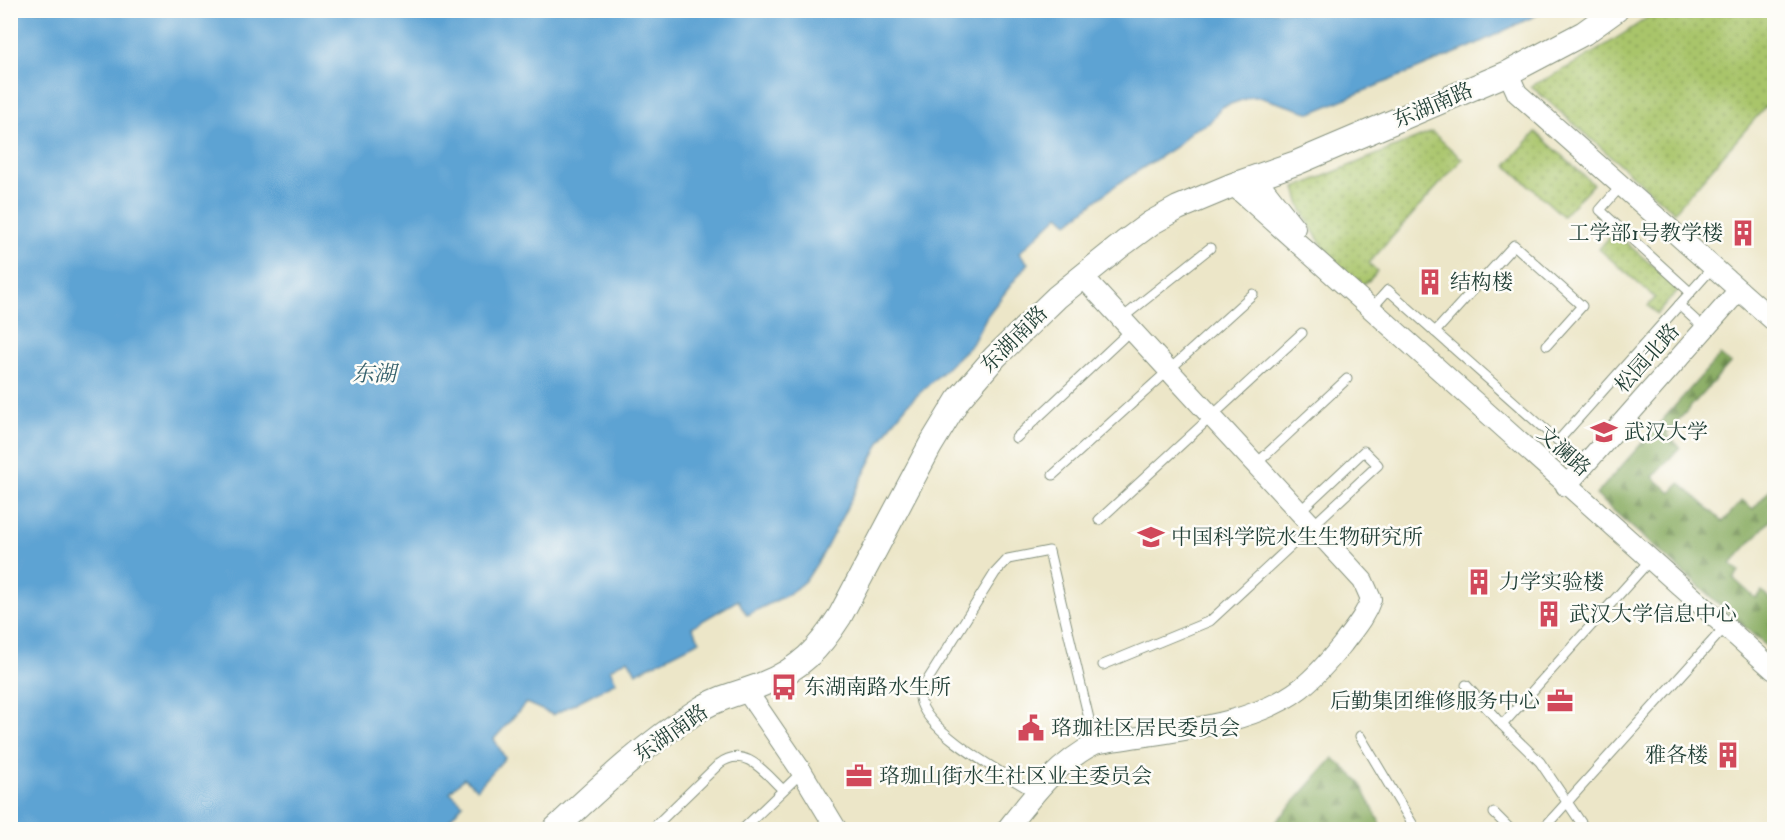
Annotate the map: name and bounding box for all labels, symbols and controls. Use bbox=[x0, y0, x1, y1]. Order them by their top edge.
street label: 东湖南路 bbox=[1389, 77, 1477, 134]
building icon: 工学部1号教学楼 bbox=[1728, 218, 1758, 248]
place label: 工学部1号教学楼 bbox=[1569, 220, 1723, 247]
building icon: 结构楼 bbox=[1415, 267, 1445, 297]
place label: 结构楼 bbox=[1450, 269, 1513, 296]
street label: 东湖南路 bbox=[975, 300, 1054, 379]
street label: 松园北路 bbox=[1609, 318, 1686, 399]
water label: 东湖 bbox=[352, 360, 400, 388]
school or university icon: 武汉大学 bbox=[1589, 417, 1619, 447]
place label: 武汉大学 bbox=[1624, 419, 1708, 446]
street label: 文澜路 bbox=[1531, 420, 1596, 482]
school or university icon: 中国科学院水生生物研究所 bbox=[1136, 522, 1166, 552]
place label: 中国科学院水生生物研究所 bbox=[1171, 524, 1423, 551]
building icon: 力学实验楼 bbox=[1464, 567, 1494, 597]
place label: 力学实验楼 bbox=[1499, 569, 1604, 596]
building icon: 武汉大学信息中心 bbox=[1534, 599, 1564, 629]
place label: 武汉大学信息中心 bbox=[1569, 601, 1737, 628]
bus stop icon: 东湖南路水生所 bbox=[769, 672, 799, 702]
place label: 东湖南路水生所 bbox=[804, 674, 951, 701]
office icon: 后勤集团维修服务中心 bbox=[1545, 686, 1575, 716]
place label: 后勤集团维修服务中心 bbox=[1330, 688, 1540, 715]
street label: 东湖南路 bbox=[629, 698, 713, 769]
public building icon: 珞珈社区居民委员会 bbox=[1016, 713, 1046, 743]
place label: 珞珈社区居民委员会 bbox=[1051, 715, 1240, 742]
building icon: 雅各楼 bbox=[1713, 740, 1743, 770]
place label: 雅各楼 bbox=[1645, 742, 1708, 769]
office icon: 珞珈山街水生社区业主委员会 bbox=[844, 761, 874, 791]
place label: 珞珈山街水生社区业主委员会 bbox=[879, 763, 1152, 790]

